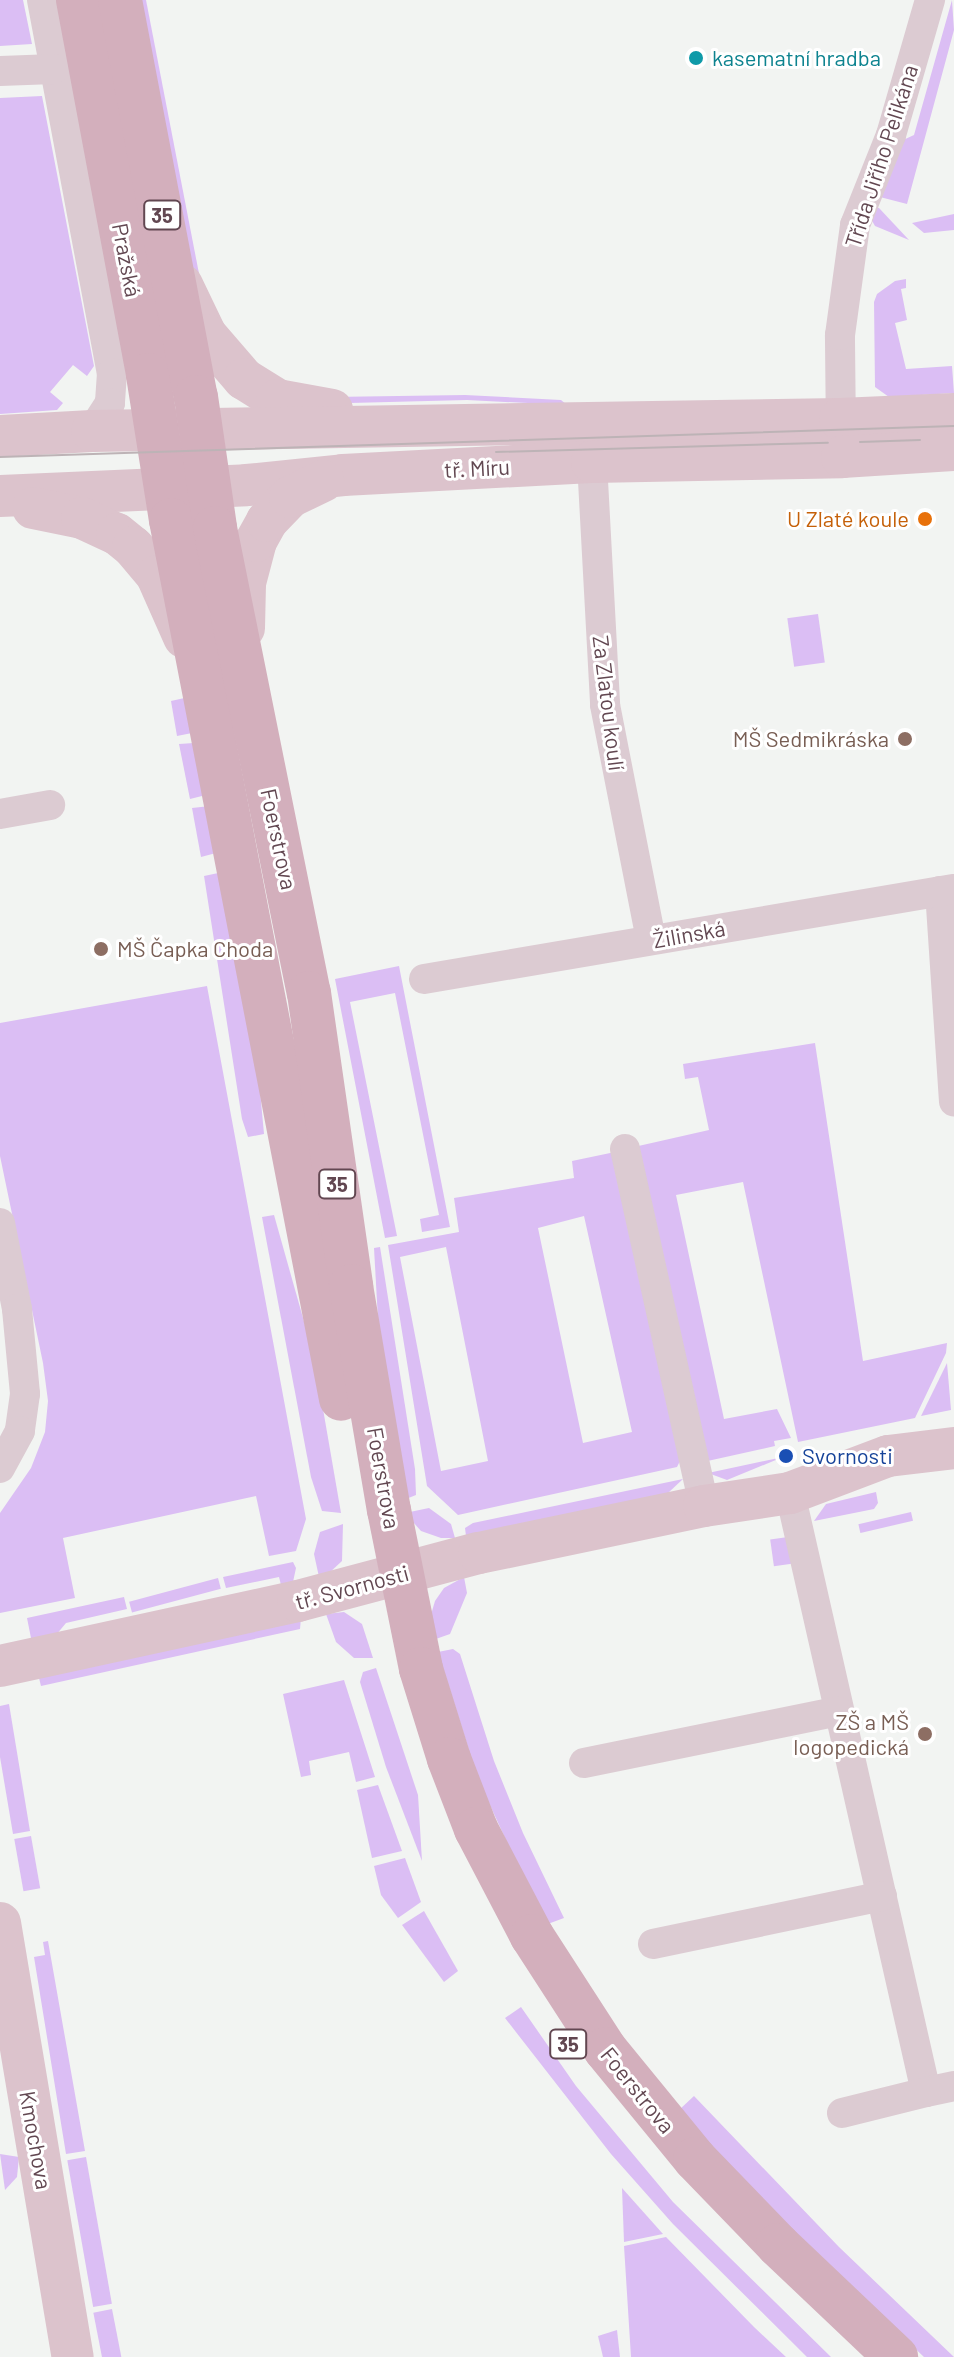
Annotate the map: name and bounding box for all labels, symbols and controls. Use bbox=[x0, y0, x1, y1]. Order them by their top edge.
place label: kasematní hradba bbox=[712, 45, 881, 71]
marker: kasematní hradba bbox=[687, 49, 705, 67]
street label: Třída Jiřího Pelikána bbox=[839, 61, 923, 251]
road number: 35 bbox=[142, 199, 182, 231]
street label: Pražská bbox=[107, 221, 147, 299]
street label: tř. Míru bbox=[443, 453, 511, 483]
place label: U Zlaté koule bbox=[787, 506, 909, 532]
marker: U Zlaté koule bbox=[916, 510, 934, 528]
street label: Za Zlatou koulí bbox=[588, 634, 630, 772]
place label: MŠ Sedmikráska bbox=[733, 726, 889, 752]
marker: MŠ Sedmikráska bbox=[896, 730, 914, 748]
street label: Foerstrova bbox=[255, 786, 303, 892]
street label: Žilinská bbox=[651, 915, 727, 953]
place label: MŠ Čapka Choda bbox=[117, 936, 273, 962]
marker: MŠ Čapka Choda bbox=[92, 940, 110, 958]
road number: 35 bbox=[317, 1168, 357, 1200]
street label: Foerstrova bbox=[362, 1425, 406, 1531]
place label: Svornosti bbox=[802, 1443, 893, 1469]
marker: Svornosti bbox=[777, 1447, 795, 1465]
street label: tř. Svornosti bbox=[292, 1559, 412, 1615]
place label: ZŠ a MŠ logopedická bbox=[793, 1708, 909, 1760]
marker: ZŠ a MŠ logopedická bbox=[916, 1725, 934, 1743]
road number: 35 bbox=[548, 2028, 588, 2060]
street label: Foerstrova bbox=[595, 2042, 681, 2138]
street label: Kmochova bbox=[14, 2089, 58, 2191]

